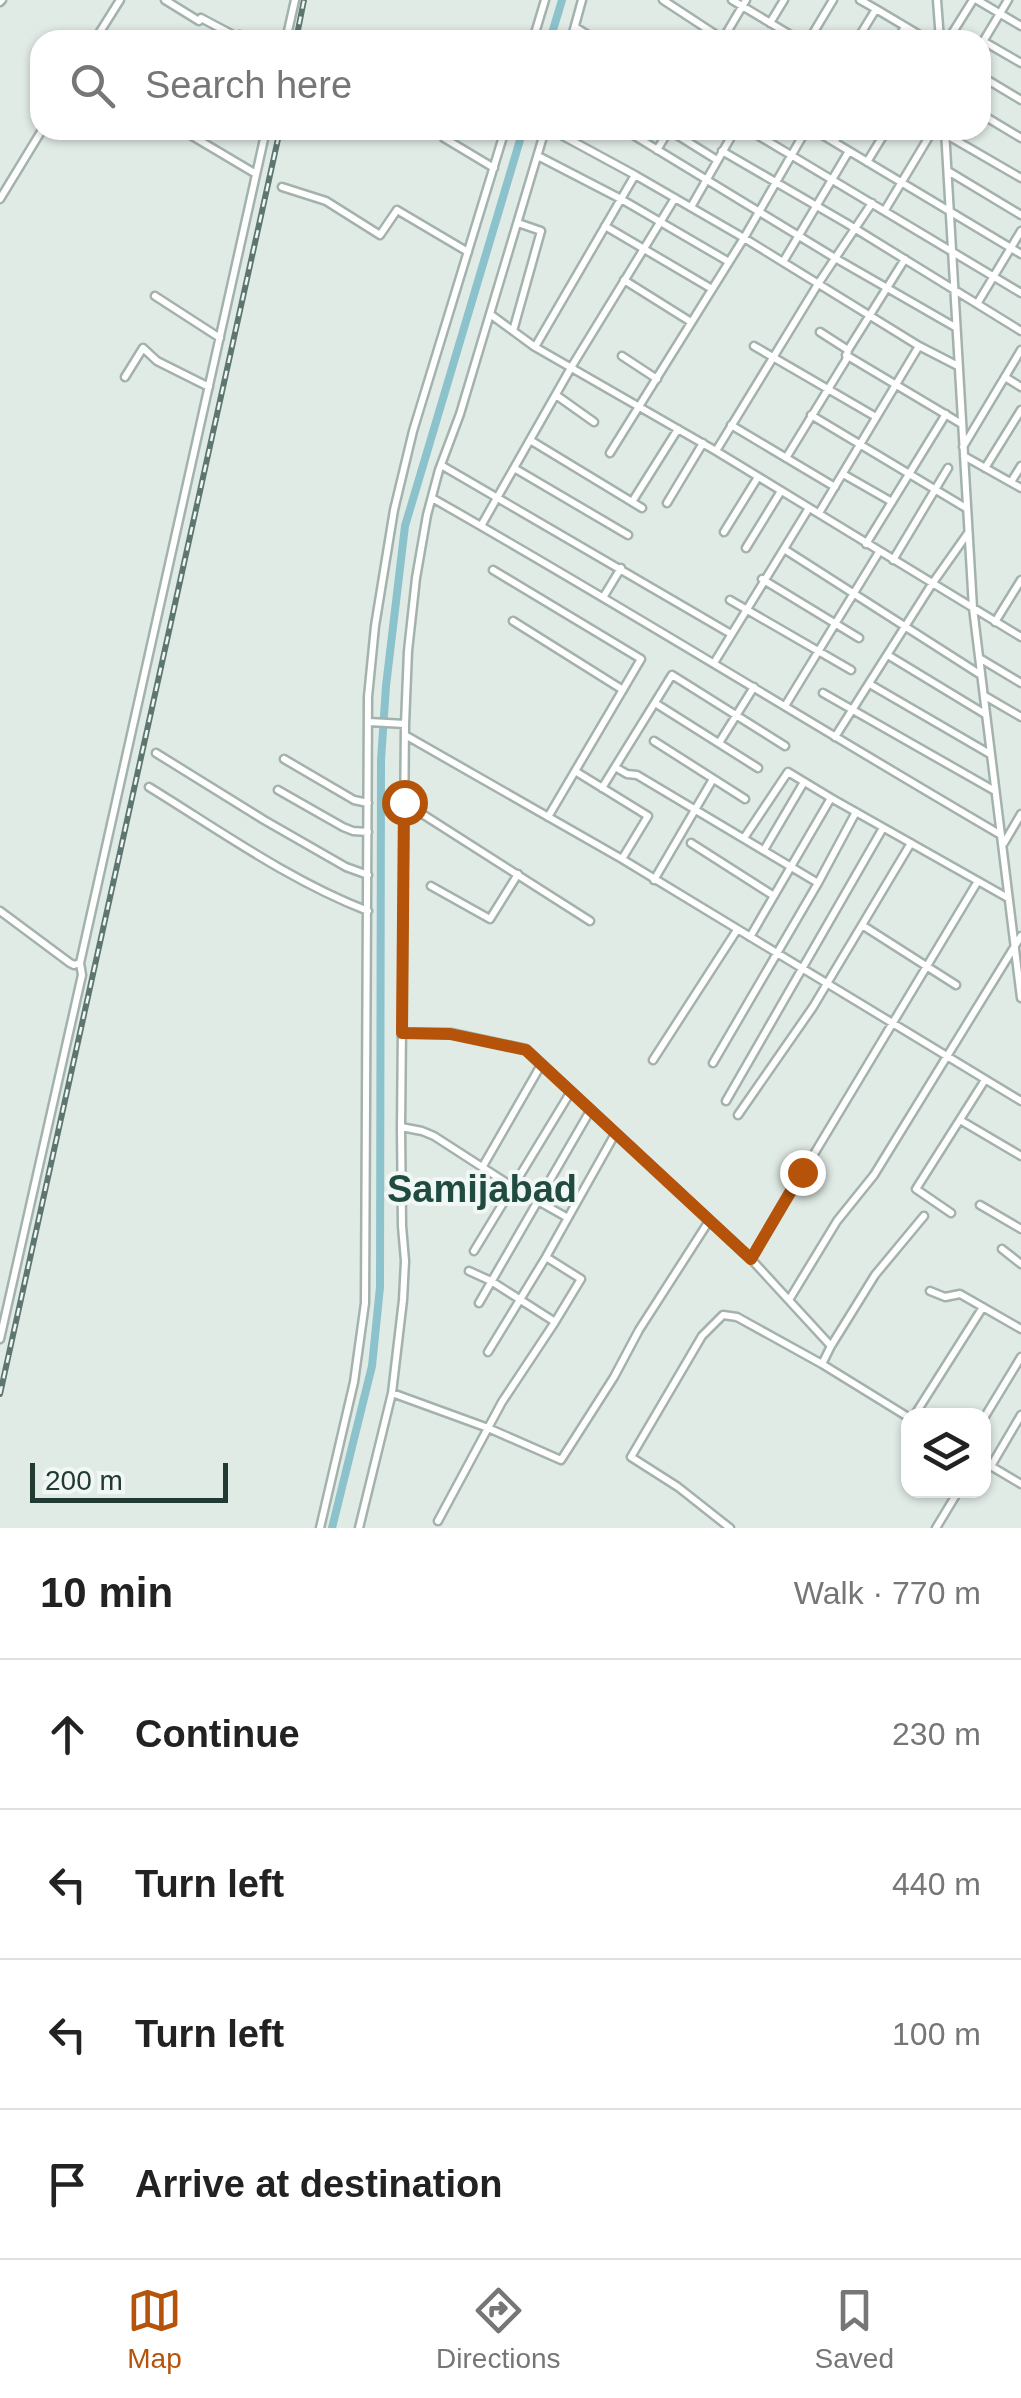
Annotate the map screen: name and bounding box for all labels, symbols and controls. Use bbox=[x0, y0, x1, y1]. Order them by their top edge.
search box bbox=[30, 30, 991, 140]
icon: search bbox=[65, 58, 120, 113]
text: Search here bbox=[145, 64, 352, 106]
route start bbox=[382, 780, 428, 826]
route end bbox=[780, 1150, 826, 1196]
district label: Samijabad bbox=[387, 1168, 577, 1210]
map controls bbox=[901, 1408, 991, 1498]
button: layers bbox=[901, 1408, 991, 1498]
scale bar bbox=[30, 1458, 228, 1502]
text: 200 m bbox=[45, 1465, 123, 1496]
text: 10 min bbox=[40, 1569, 173, 1616]
text: Walk · 770 m bbox=[794, 1575, 981, 1611]
icon: ahead bbox=[40, 1707, 95, 1762]
text: Continue bbox=[135, 1713, 300, 1755]
text: 230 m bbox=[892, 1716, 981, 1752]
icon: left bbox=[40, 1857, 95, 1912]
text: Turn left bbox=[135, 1863, 284, 1905]
text: 440 m bbox=[892, 1866, 981, 1902]
icon: left bbox=[40, 2007, 95, 2062]
text: Turn left bbox=[135, 2013, 284, 2055]
text: 100 m bbox=[892, 2016, 981, 2052]
icon: arrive bbox=[40, 2157, 95, 2212]
text: Arrive at destination bbox=[135, 2163, 502, 2205]
tab: Map bbox=[127, 2283, 182, 2375]
tab: Directions bbox=[436, 2283, 561, 2375]
tab: Saved bbox=[815, 2283, 894, 2375]

